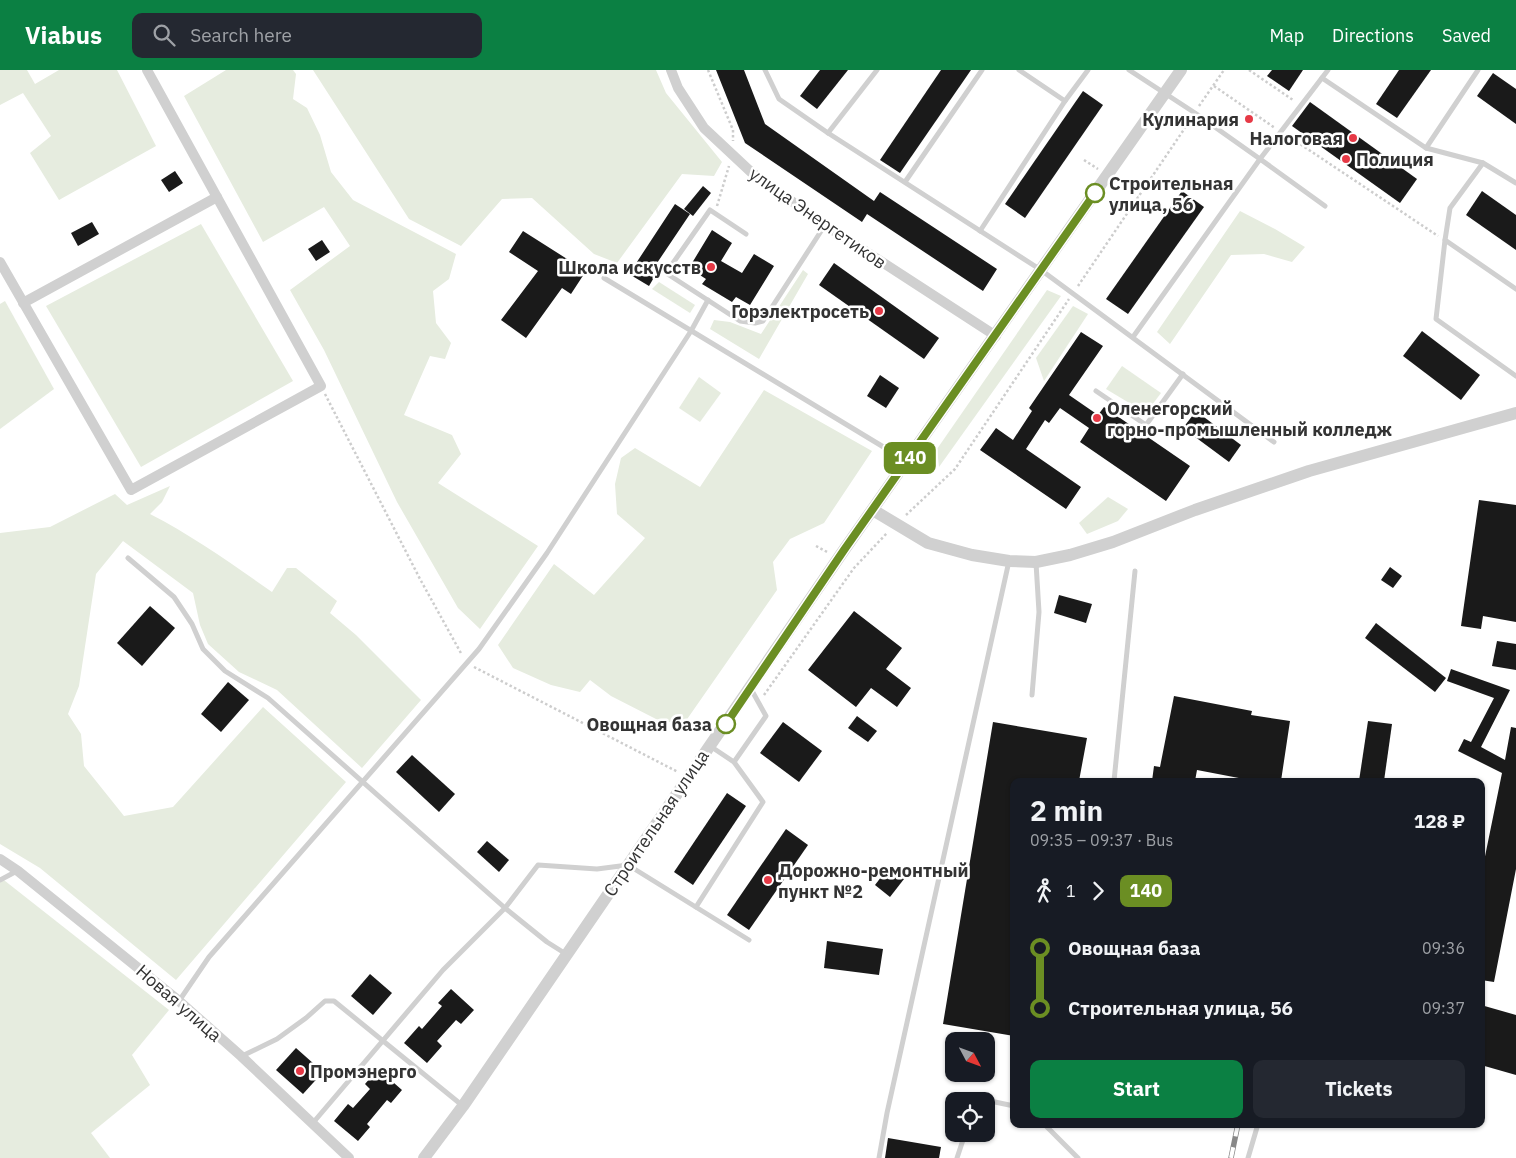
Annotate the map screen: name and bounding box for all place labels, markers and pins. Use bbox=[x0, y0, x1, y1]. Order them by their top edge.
place label: Кулинария bbox=[1142, 108, 1239, 131]
marker: Кулинария bbox=[1243, 113, 1255, 125]
place label: Налоговая bbox=[1249, 127, 1343, 150]
marker: Налоговая bbox=[1347, 132, 1359, 144]
place label: Полиция bbox=[1356, 148, 1434, 171]
marker: Полиция bbox=[1340, 153, 1352, 165]
place label: Строительная улица, 56 bbox=[1109, 172, 1233, 216]
marker: Строительная улица, 56 bbox=[1085, 183, 1105, 203]
place label: Школа искусств bbox=[558, 256, 701, 279]
marker: Школа искусств bbox=[705, 261, 717, 273]
place label: Горэлектросеть bbox=[731, 300, 869, 323]
marker: Горэлектросеть bbox=[873, 305, 885, 317]
place label: Оленегорский горно-промышленный колледж bbox=[1107, 397, 1392, 441]
marker: Оленегорский горно-промышленный колледж bbox=[1091, 412, 1103, 424]
place label: Овощная база bbox=[587, 713, 712, 736]
marker: Овощная база bbox=[716, 714, 736, 734]
place label: Дорожно-ремонтный пункт №2 bbox=[778, 859, 968, 903]
marker: Дорожно-ремонтный пункт №2 bbox=[762, 874, 774, 886]
place label: Промэнерго bbox=[310, 1060, 417, 1083]
marker: Промэнерго bbox=[294, 1065, 306, 1077]

